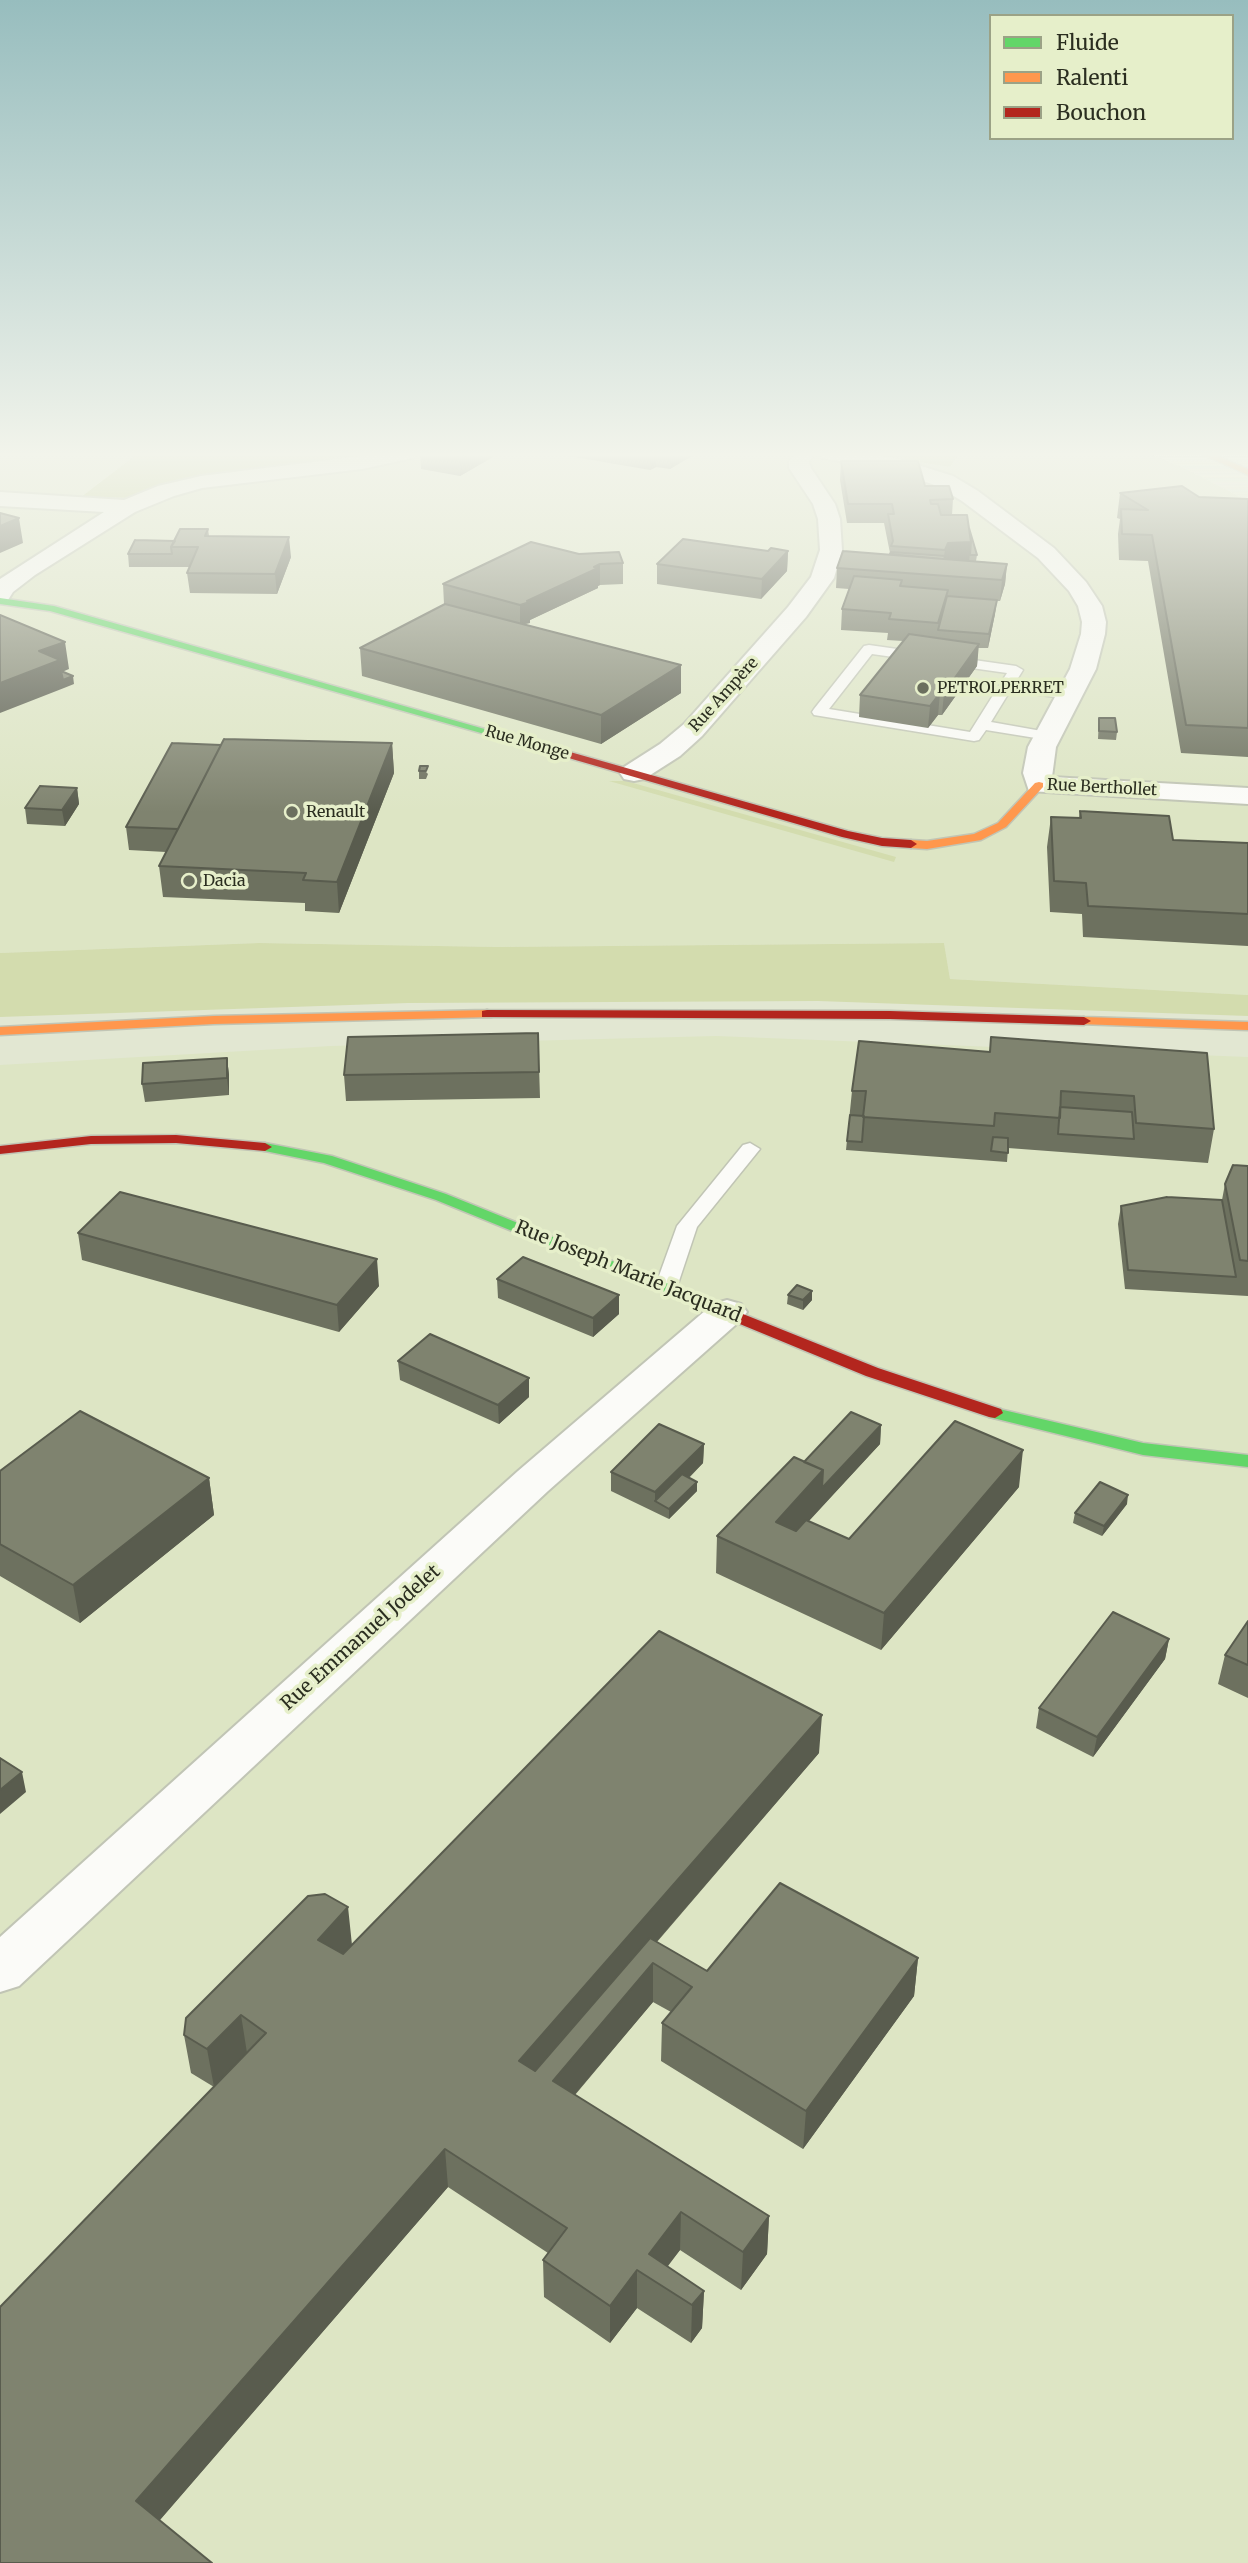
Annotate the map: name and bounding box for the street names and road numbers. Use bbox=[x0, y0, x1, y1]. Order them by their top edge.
street label: Rue Ampère bbox=[686, 654, 762, 736]
street label: Rue Monge bbox=[483, 722, 571, 764]
street label: Rue Berthollet bbox=[1046, 776, 1158, 800]
street label: Rue Joseph Marie Jacquard bbox=[512, 1216, 744, 1328]
street label: Rue Emmanuel Jodelet bbox=[277, 1561, 445, 1715]

